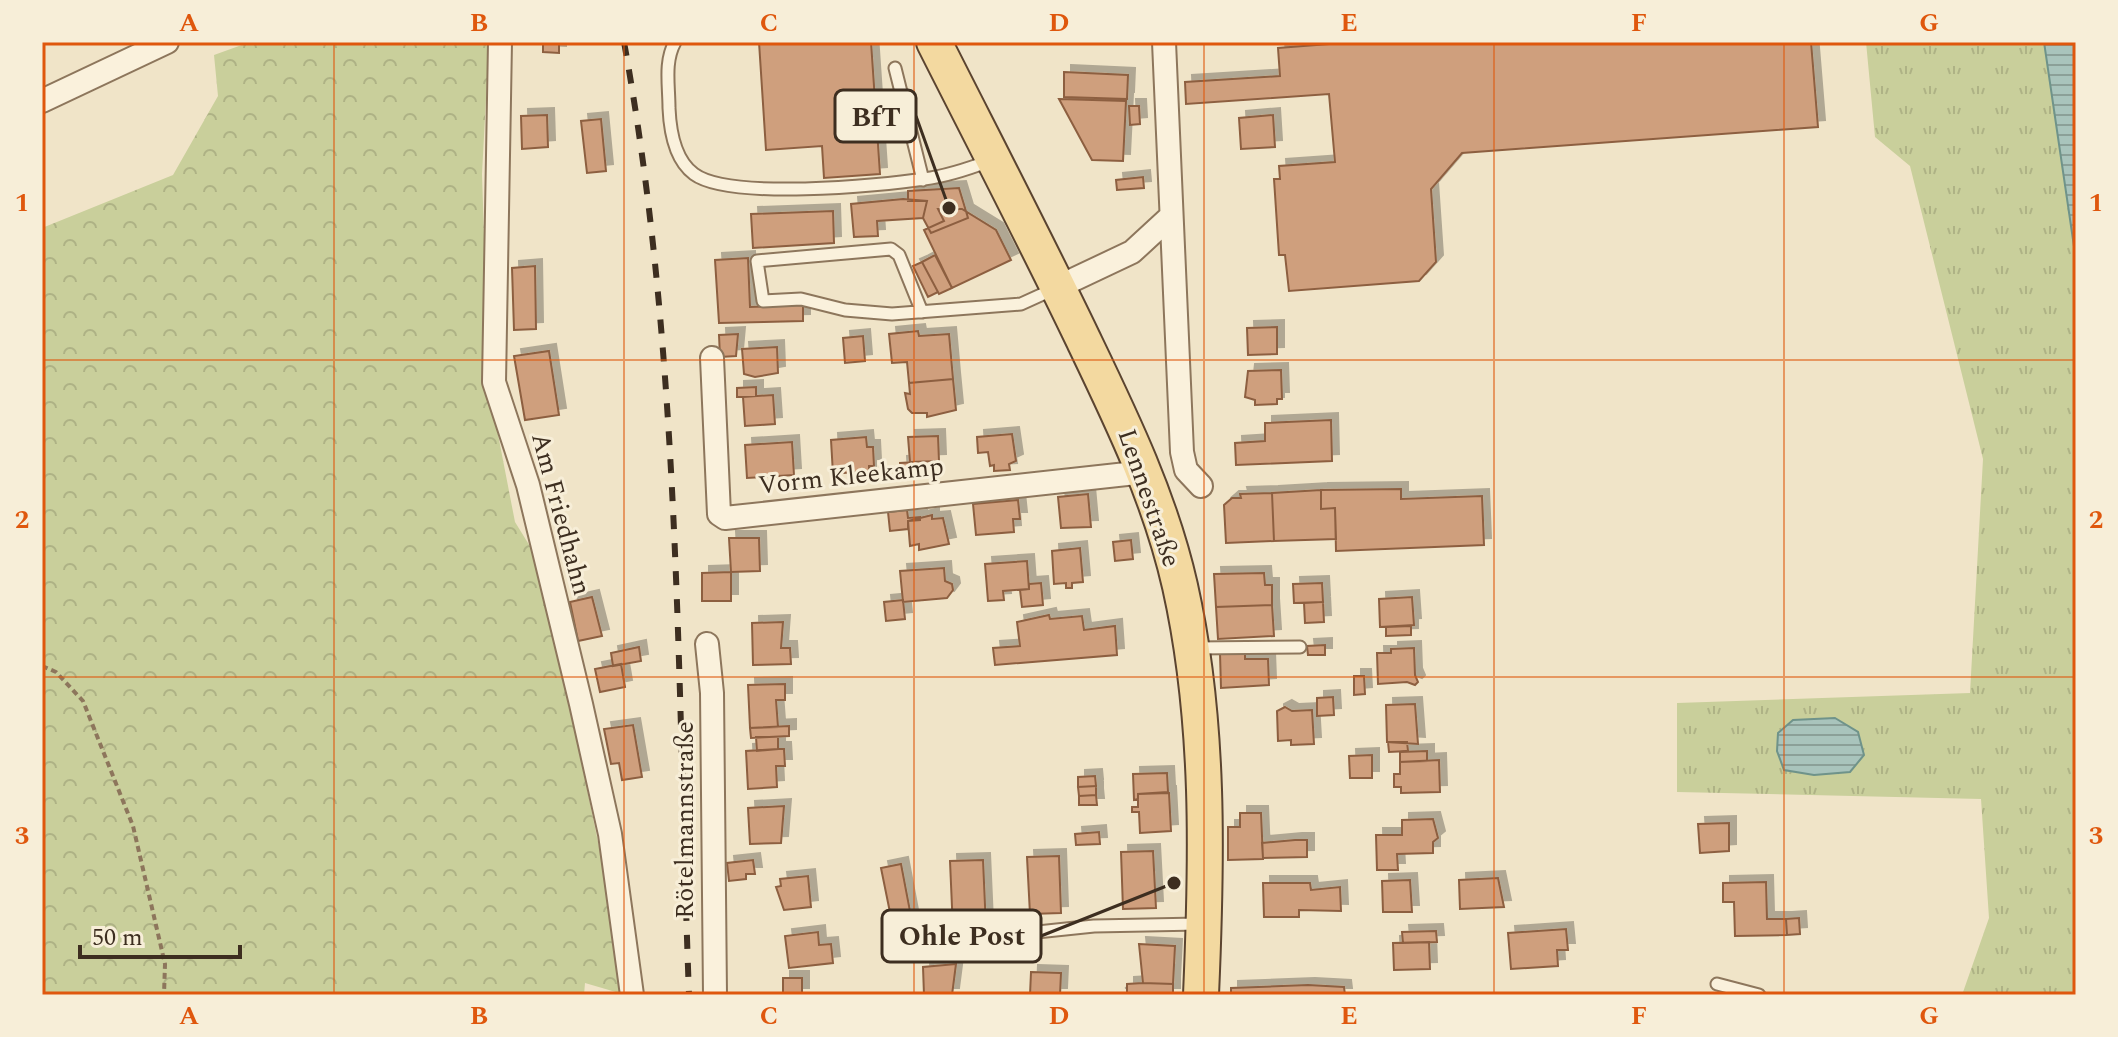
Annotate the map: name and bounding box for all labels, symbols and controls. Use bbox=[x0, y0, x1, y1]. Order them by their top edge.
text: A bbox=[179, 3, 199, 43]
text: B bbox=[470, 3, 488, 43]
text: C bbox=[760, 3, 778, 43]
text: D bbox=[1049, 3, 1069, 43]
text: E bbox=[1340, 3, 1358, 43]
text: F bbox=[1631, 3, 1647, 43]
text: G bbox=[1919, 3, 1939, 43]
callout: BfT bbox=[835, 90, 916, 142]
text: BfT bbox=[851, 96, 901, 139]
text: 1 bbox=[15, 183, 29, 223]
text: 1 bbox=[2089, 183, 2103, 223]
street label: Lennestraße bbox=[1107, 423, 1191, 573]
street label: Am Friedhahn bbox=[520, 428, 602, 600]
street label: Vorm Kleekamp bbox=[756, 446, 946, 506]
text: 2 bbox=[15, 500, 29, 540]
text: 2 bbox=[2089, 500, 2103, 540]
street label: Rötelmannstraße bbox=[665, 721, 705, 919]
text: 3 bbox=[15, 816, 29, 856]
text: 3 bbox=[2089, 816, 2103, 856]
scale bar bbox=[80, 909, 240, 959]
callout: Ohle Post bbox=[882, 910, 1041, 962]
text: Ohle Post bbox=[899, 915, 1025, 958]
text: 50 m bbox=[92, 920, 143, 956]
text: A bbox=[179, 996, 199, 1036]
text: B bbox=[470, 996, 488, 1036]
text: C bbox=[760, 996, 778, 1036]
text: D bbox=[1049, 996, 1069, 1036]
text: E bbox=[1340, 996, 1358, 1036]
text: F bbox=[1631, 996, 1647, 1036]
text: G bbox=[1919, 996, 1939, 1036]

